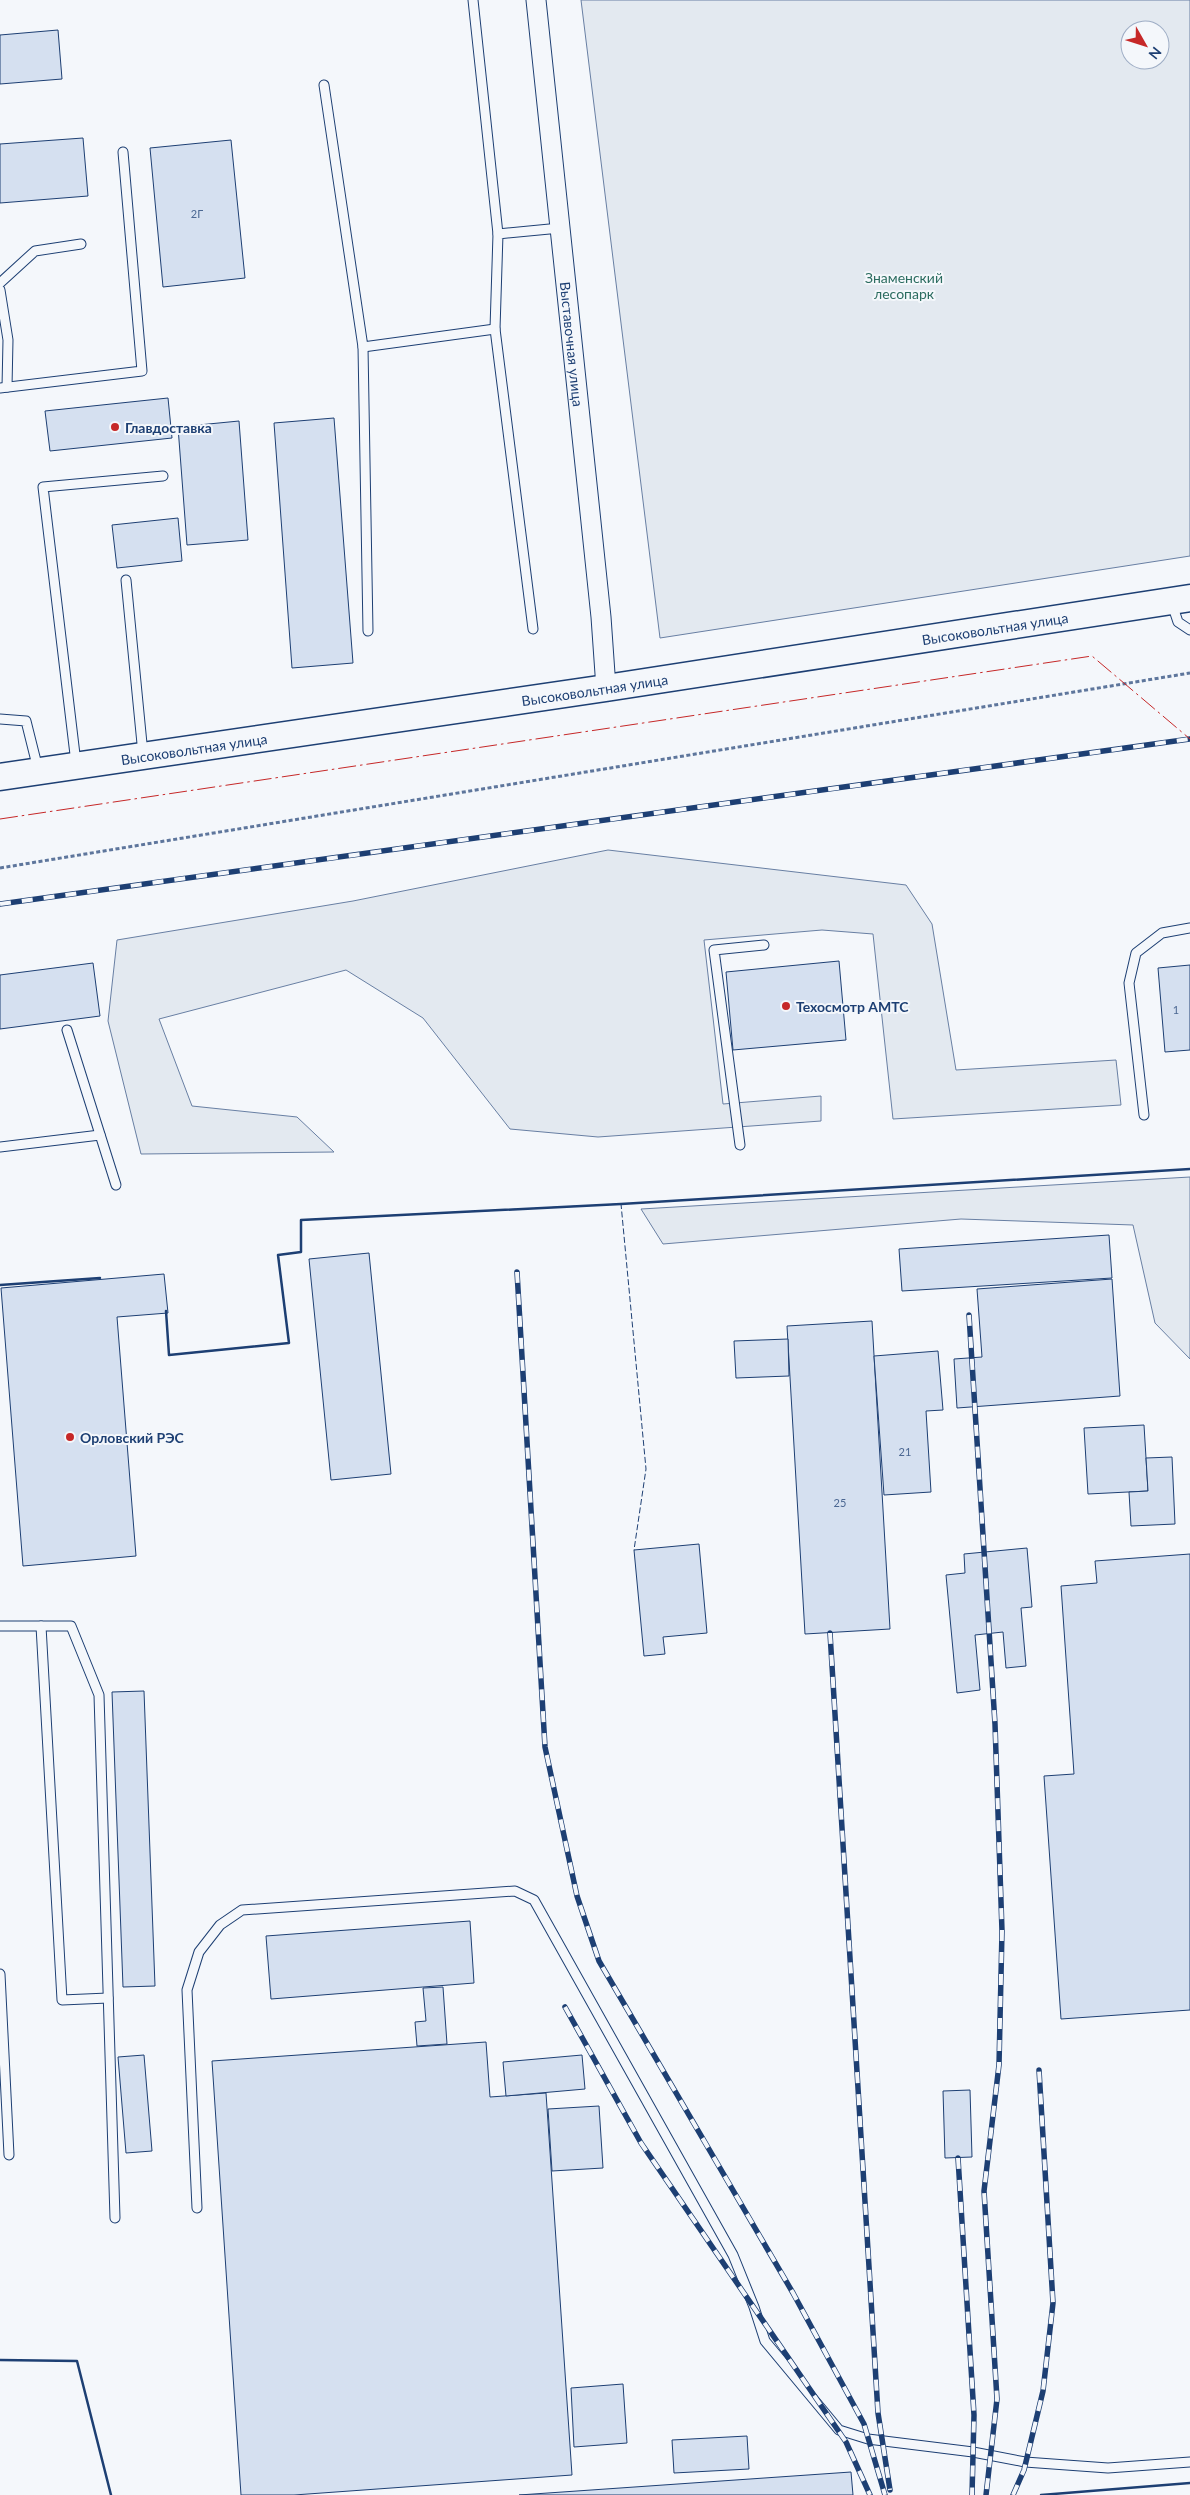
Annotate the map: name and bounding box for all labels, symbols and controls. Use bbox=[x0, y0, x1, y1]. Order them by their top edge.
north arrow bbox=[1120, 20, 1170, 70]
text: N bbox=[1145, 44, 1165, 63]
house number: 2Г bbox=[191, 207, 203, 220]
park label: Знаменский лесопарк bbox=[865, 269, 943, 302]
street label: Выставочная улица bbox=[557, 281, 587, 407]
place label: Главдоставка bbox=[125, 419, 212, 436]
marker: Главдоставка bbox=[109, 421, 121, 433]
street label: Высоковольтная улица bbox=[921, 608, 1069, 648]
street label: Высоковольтная улица bbox=[520, 670, 669, 709]
street label: Высоковольтная улица bbox=[120, 729, 268, 768]
place label: Техосмотр АМТС bbox=[796, 998, 909, 1015]
marker: Техосмотр АМТС bbox=[780, 1000, 792, 1012]
house number: 1 bbox=[1173, 1003, 1179, 1016]
place label: Орловский РЭС bbox=[80, 1429, 185, 1446]
marker: Орловский РЭС bbox=[64, 1431, 76, 1443]
house number: 21 bbox=[899, 1445, 911, 1458]
house number: 25 bbox=[834, 1496, 846, 1509]

